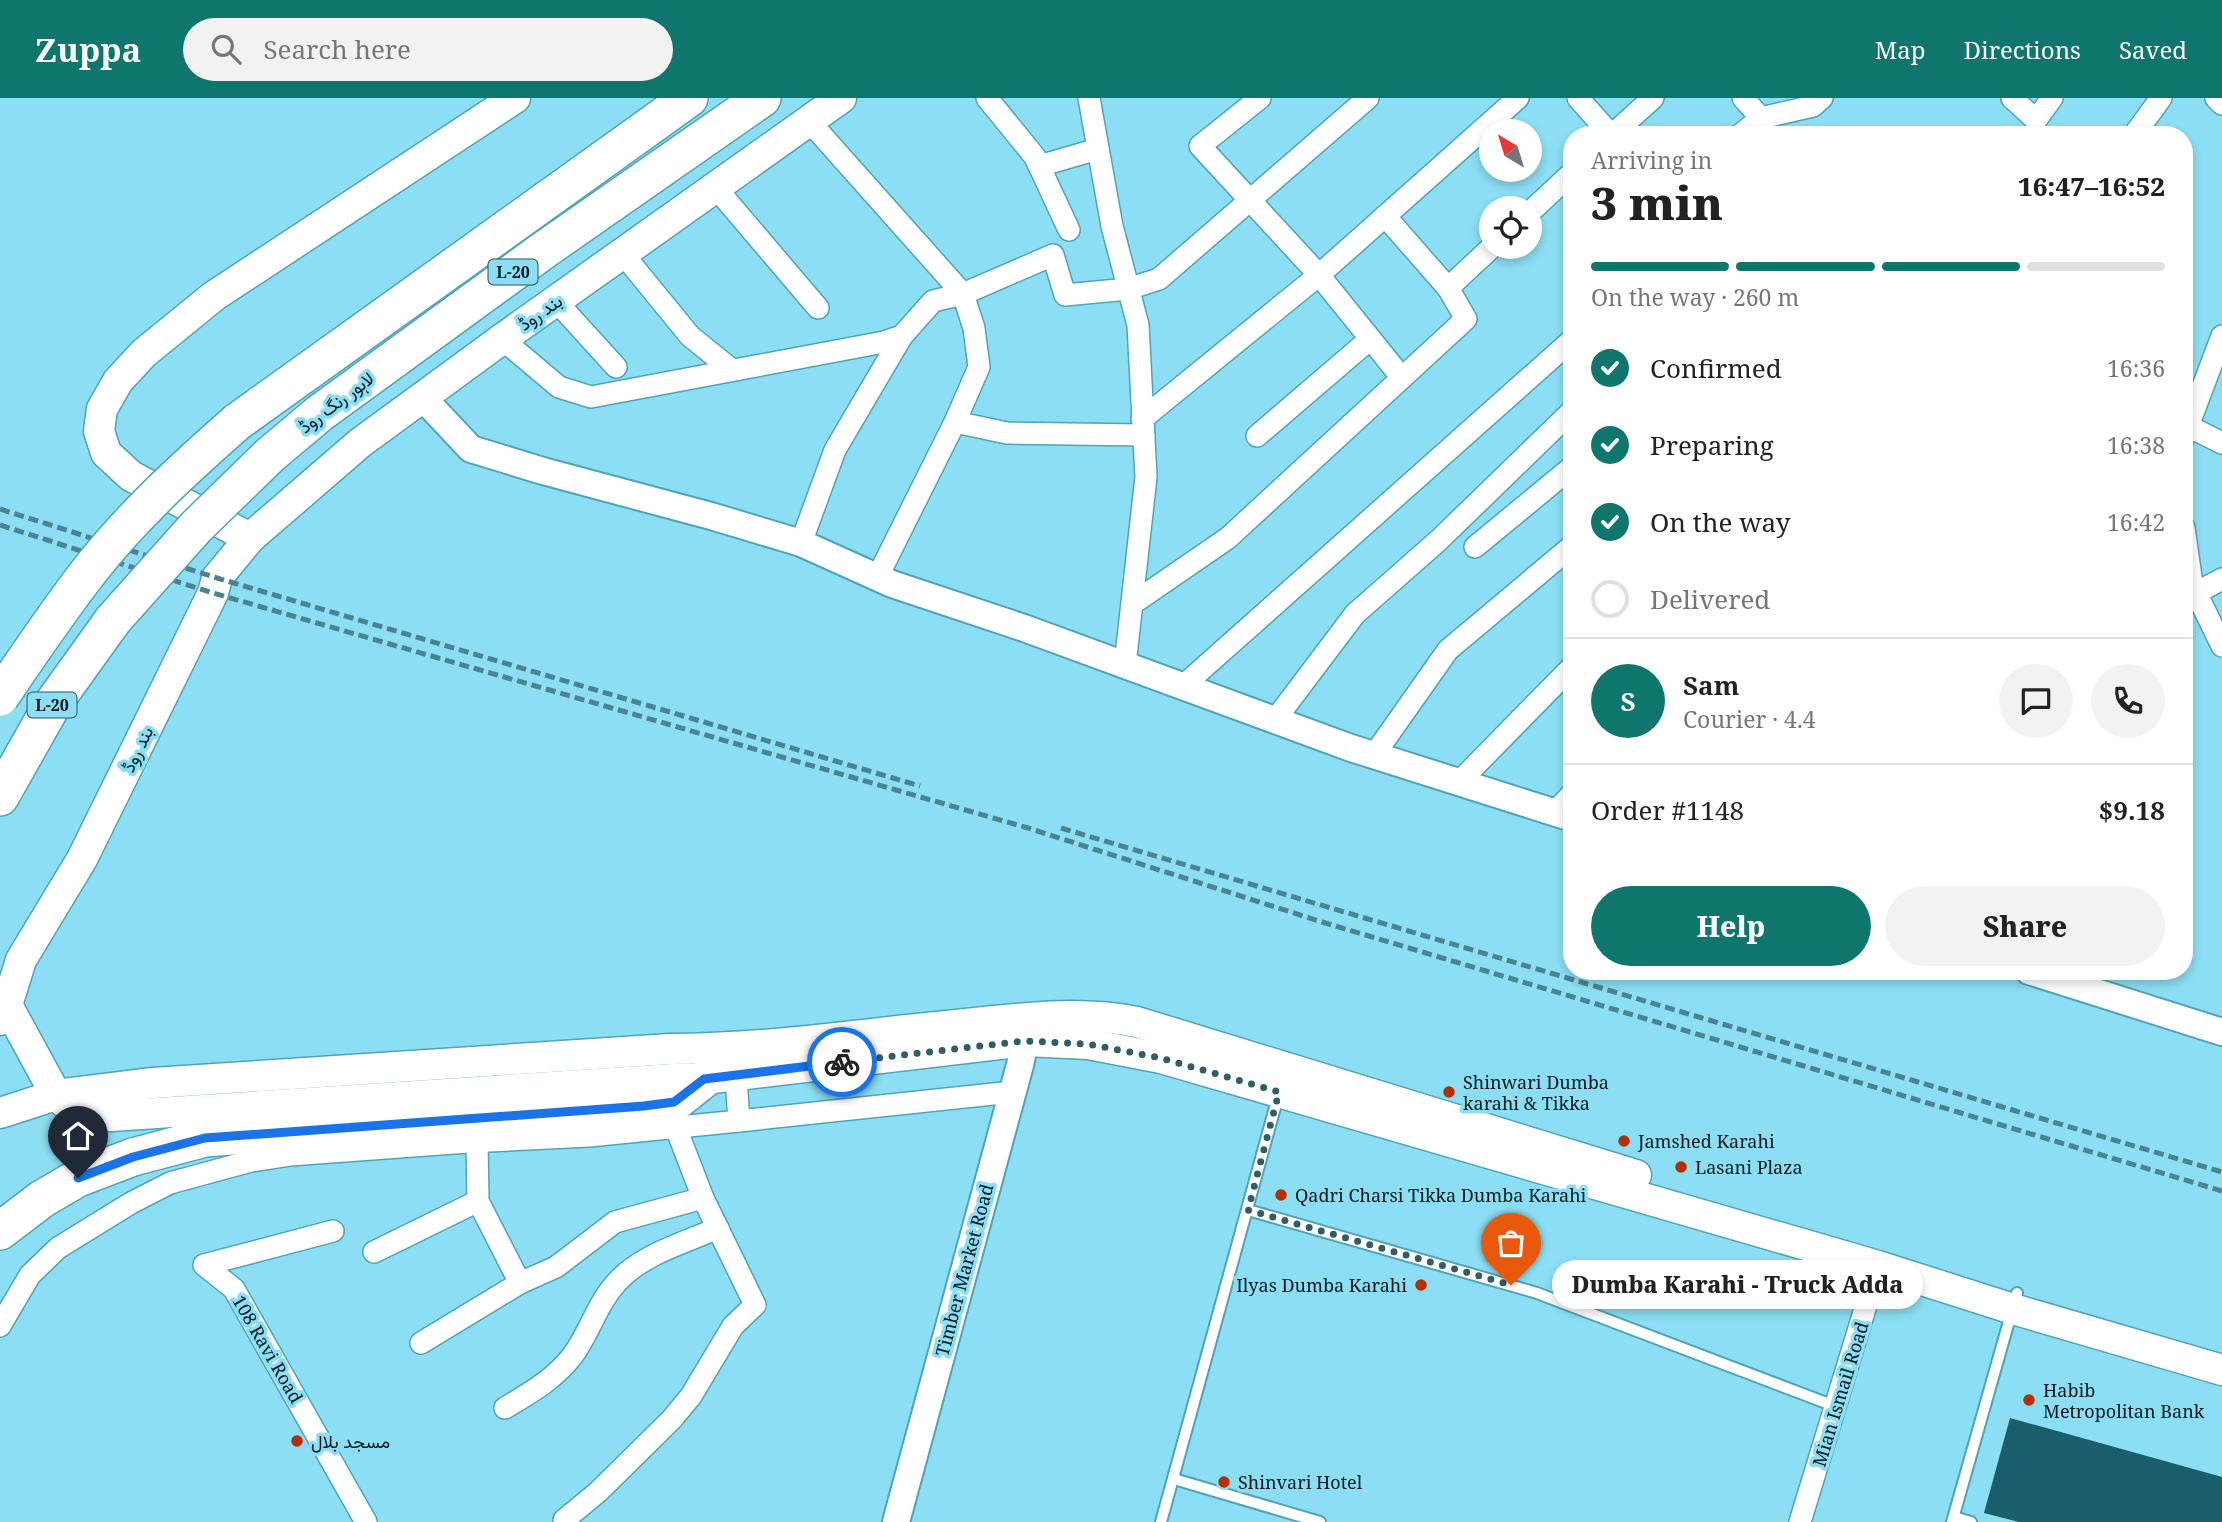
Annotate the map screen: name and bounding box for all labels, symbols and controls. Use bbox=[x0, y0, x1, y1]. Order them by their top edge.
search box bbox=[183, 18, 673, 81]
text: Zuppa bbox=[35, 27, 141, 72]
icon: search bbox=[207, 30, 245, 68]
text: Search here bbox=[263, 31, 411, 67]
text: Map bbox=[1875, 33, 1926, 66]
text: Directions bbox=[1964, 33, 2081, 66]
text: Saved bbox=[2119, 33, 2187, 66]
north arrow bbox=[1479, 119, 1542, 182]
map controls bbox=[1479, 119, 1542, 259]
text: Arriving in bbox=[1591, 144, 1712, 176]
text: 16:47–16:52 bbox=[2018, 168, 2165, 204]
text: 3 min bbox=[1591, 171, 1723, 233]
button: locate bbox=[1479, 196, 1542, 259]
road number: L-20 bbox=[489, 260, 538, 284]
text: On the way · 260 m bbox=[1591, 281, 1799, 313]
street label: بند روڈ bbox=[513, 288, 567, 336]
icon: check bbox=[1591, 349, 1629, 387]
text: Confirmed bbox=[1650, 350, 1782, 386]
text: 16:36 bbox=[2107, 352, 2165, 384]
street label: لاہور رنگ روڈ bbox=[293, 366, 379, 439]
icon: check bbox=[1591, 426, 1629, 464]
text: Preparing bbox=[1650, 427, 1774, 463]
text: 16:38 bbox=[2107, 429, 2165, 461]
icon: check bbox=[1591, 503, 1629, 541]
text: On the way bbox=[1650, 504, 1790, 540]
text: 16:42 bbox=[2107, 506, 2165, 538]
text: Delivered bbox=[1650, 581, 1770, 617]
button: chat bbox=[1999, 664, 2073, 738]
button: phone bbox=[2091, 664, 2165, 738]
text: Sam bbox=[1683, 667, 1739, 703]
text: S bbox=[1620, 683, 1636, 719]
road number: L-20 bbox=[28, 692, 76, 718]
text: Courier · 4.4 bbox=[1683, 703, 1816, 735]
street label: بند روڈ bbox=[116, 722, 158, 776]
text: Order #1148 bbox=[1591, 792, 1744, 828]
text: $9.18 bbox=[2099, 792, 2165, 828]
button: Help bbox=[1591, 886, 1871, 966]
button: Share bbox=[1885, 886, 2165, 966]
courier bbox=[807, 1027, 877, 1097]
icon: bike bbox=[823, 1043, 861, 1081]
place label: Shinwari Dumba karahi & Tikka bbox=[1463, 1070, 1609, 1115]
marker: Shinwari Dumba karahi & Tikka bbox=[1441, 1084, 1457, 1100]
pin bbox=[48, 1106, 108, 1178]
icon: home bbox=[59, 1117, 97, 1155]
place label: Jamshed Karahi bbox=[1637, 1129, 1775, 1153]
marker: Jamshed Karahi bbox=[1616, 1133, 1632, 1149]
place label: Lasani Plaza bbox=[1695, 1155, 1803, 1179]
marker: Lasani Plaza bbox=[1673, 1159, 1689, 1175]
street label: Timber Market Road bbox=[929, 1181, 999, 1359]
place label: Qadri Charsi Tikka Dumba Karahi bbox=[1295, 1183, 1587, 1207]
marker: Qadri Charsi Tikka Dumba Karahi bbox=[1273, 1187, 1289, 1203]
pin bbox=[1481, 1213, 1541, 1285]
icon: bag bbox=[1492, 1224, 1530, 1262]
callout: Dumba Karahi - Truck Adda bbox=[1553, 1260, 1924, 1310]
text: Dumba Karahi - Truck Adda bbox=[1572, 1268, 1903, 1300]
place label: Ilyas Dumba Karahi bbox=[1236, 1273, 1407, 1297]
marker: Ilyas Dumba Karahi bbox=[1413, 1277, 1429, 1293]
street label: 108 Ravi Road bbox=[227, 1291, 309, 1407]
street label: Mian Ismail Road bbox=[1807, 1319, 1873, 1469]
place label: Habib Metropolitan Bank bbox=[2043, 1378, 2205, 1423]
marker: Habib Metropolitan Bank bbox=[2021, 1392, 2037, 1408]
place label: مسجد بلال bbox=[311, 1429, 390, 1453]
marker: مسجد بلال bbox=[289, 1433, 305, 1449]
place label: Shinvari Hotel bbox=[1238, 1470, 1363, 1494]
marker: Shinvari Hotel bbox=[1216, 1474, 1232, 1490]

